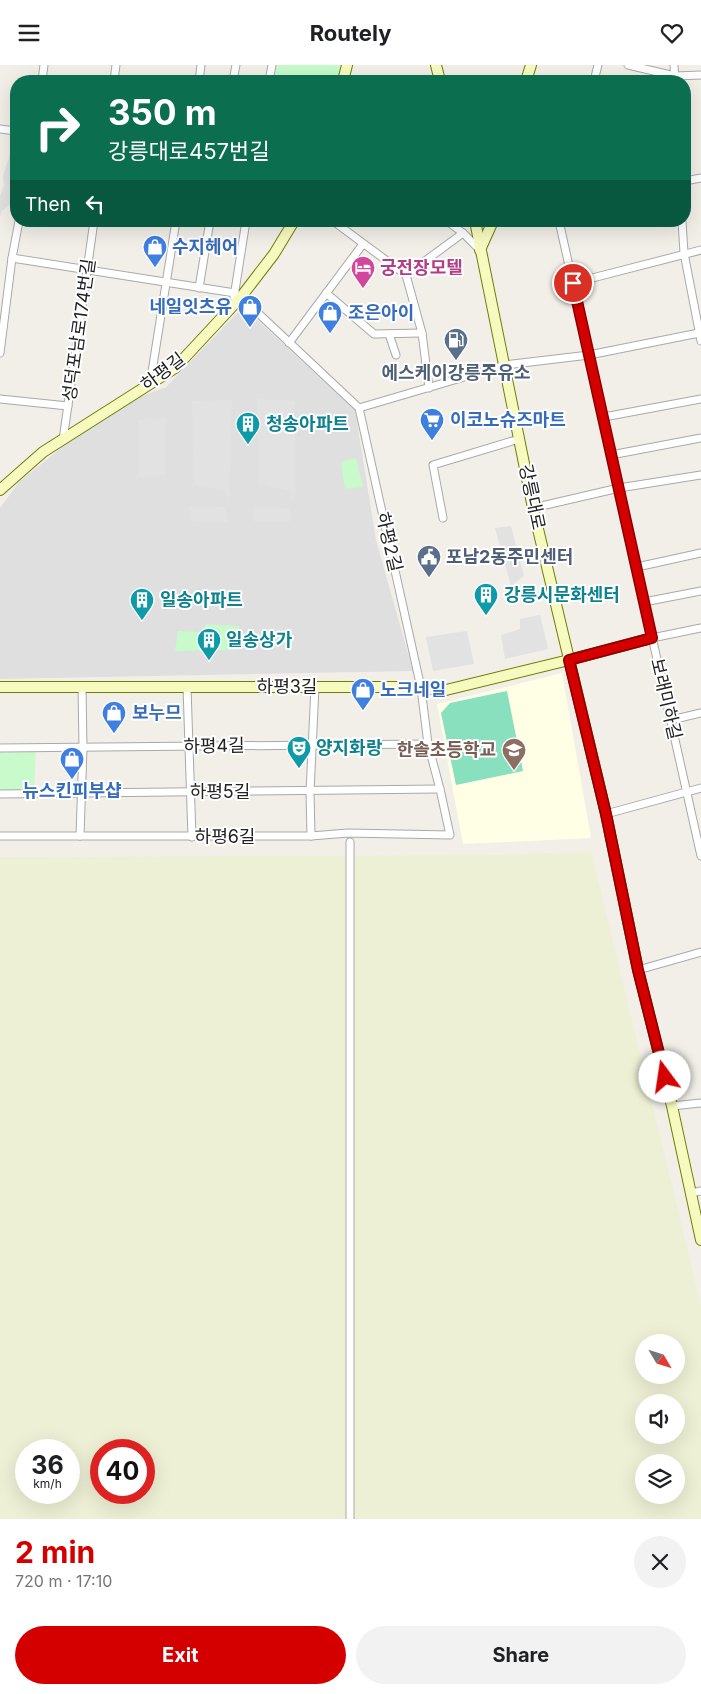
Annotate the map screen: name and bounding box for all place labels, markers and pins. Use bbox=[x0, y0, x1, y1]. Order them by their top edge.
shop icon: 수지헤어 bbox=[142, 234, 168, 268]
place label: 수지헤어 bbox=[172, 236, 238, 257]
hotel icon: 궁전장모텔 bbox=[350, 255, 376, 289]
place label: 궁전장모텔 bbox=[380, 257, 463, 278]
pin bbox=[552, 262, 594, 304]
shop icon: 네일잇츠유 bbox=[237, 294, 263, 328]
place label: 네일잇츠유 bbox=[149, 296, 232, 317]
shop icon: 조은아이 bbox=[317, 300, 343, 334]
place label: 조은아이 bbox=[348, 302, 414, 323]
fuel station icon: 에스케이강릉주유소 bbox=[443, 327, 469, 361]
place label: 에스케이강릉주유소 bbox=[381, 362, 531, 383]
supermarket icon: 이코노슈즈마트 bbox=[419, 407, 445, 441]
place label: 이코노슈즈마트 bbox=[450, 409, 566, 430]
building icon: 청송아파트 bbox=[235, 411, 261, 445]
place label: 청송아파트 bbox=[266, 413, 349, 434]
public building icon: 포남2동주민센터 bbox=[416, 544, 442, 578]
place label: 포남2동주민센터 bbox=[446, 546, 573, 567]
building icon: 강릉시문화센터 bbox=[473, 582, 499, 616]
place label: 강릉시문화센터 bbox=[504, 584, 620, 605]
building icon: 일송아파트 bbox=[129, 587, 155, 621]
place label: 일송아파트 bbox=[160, 589, 243, 610]
building icon: 일송상가 bbox=[196, 627, 222, 661]
place label: 일송상가 bbox=[226, 629, 293, 650]
shop icon: 노크네일 bbox=[350, 677, 376, 711]
place label: 노크네일 bbox=[380, 679, 446, 700]
shop icon: 보누므 bbox=[101, 700, 127, 734]
place label: 보누므 bbox=[132, 702, 182, 723]
theatre icon: 양지화랑 bbox=[286, 735, 312, 769]
place label: 양지화랑 bbox=[316, 737, 383, 758]
school or university icon: 한솔초등학교 bbox=[501, 737, 527, 771]
place label: 한솔초등학교 bbox=[397, 739, 496, 760]
shop icon: 뉴스킨피부샵 bbox=[59, 746, 85, 780]
place label: 뉴스킨피부샵 bbox=[22, 780, 122, 801]

